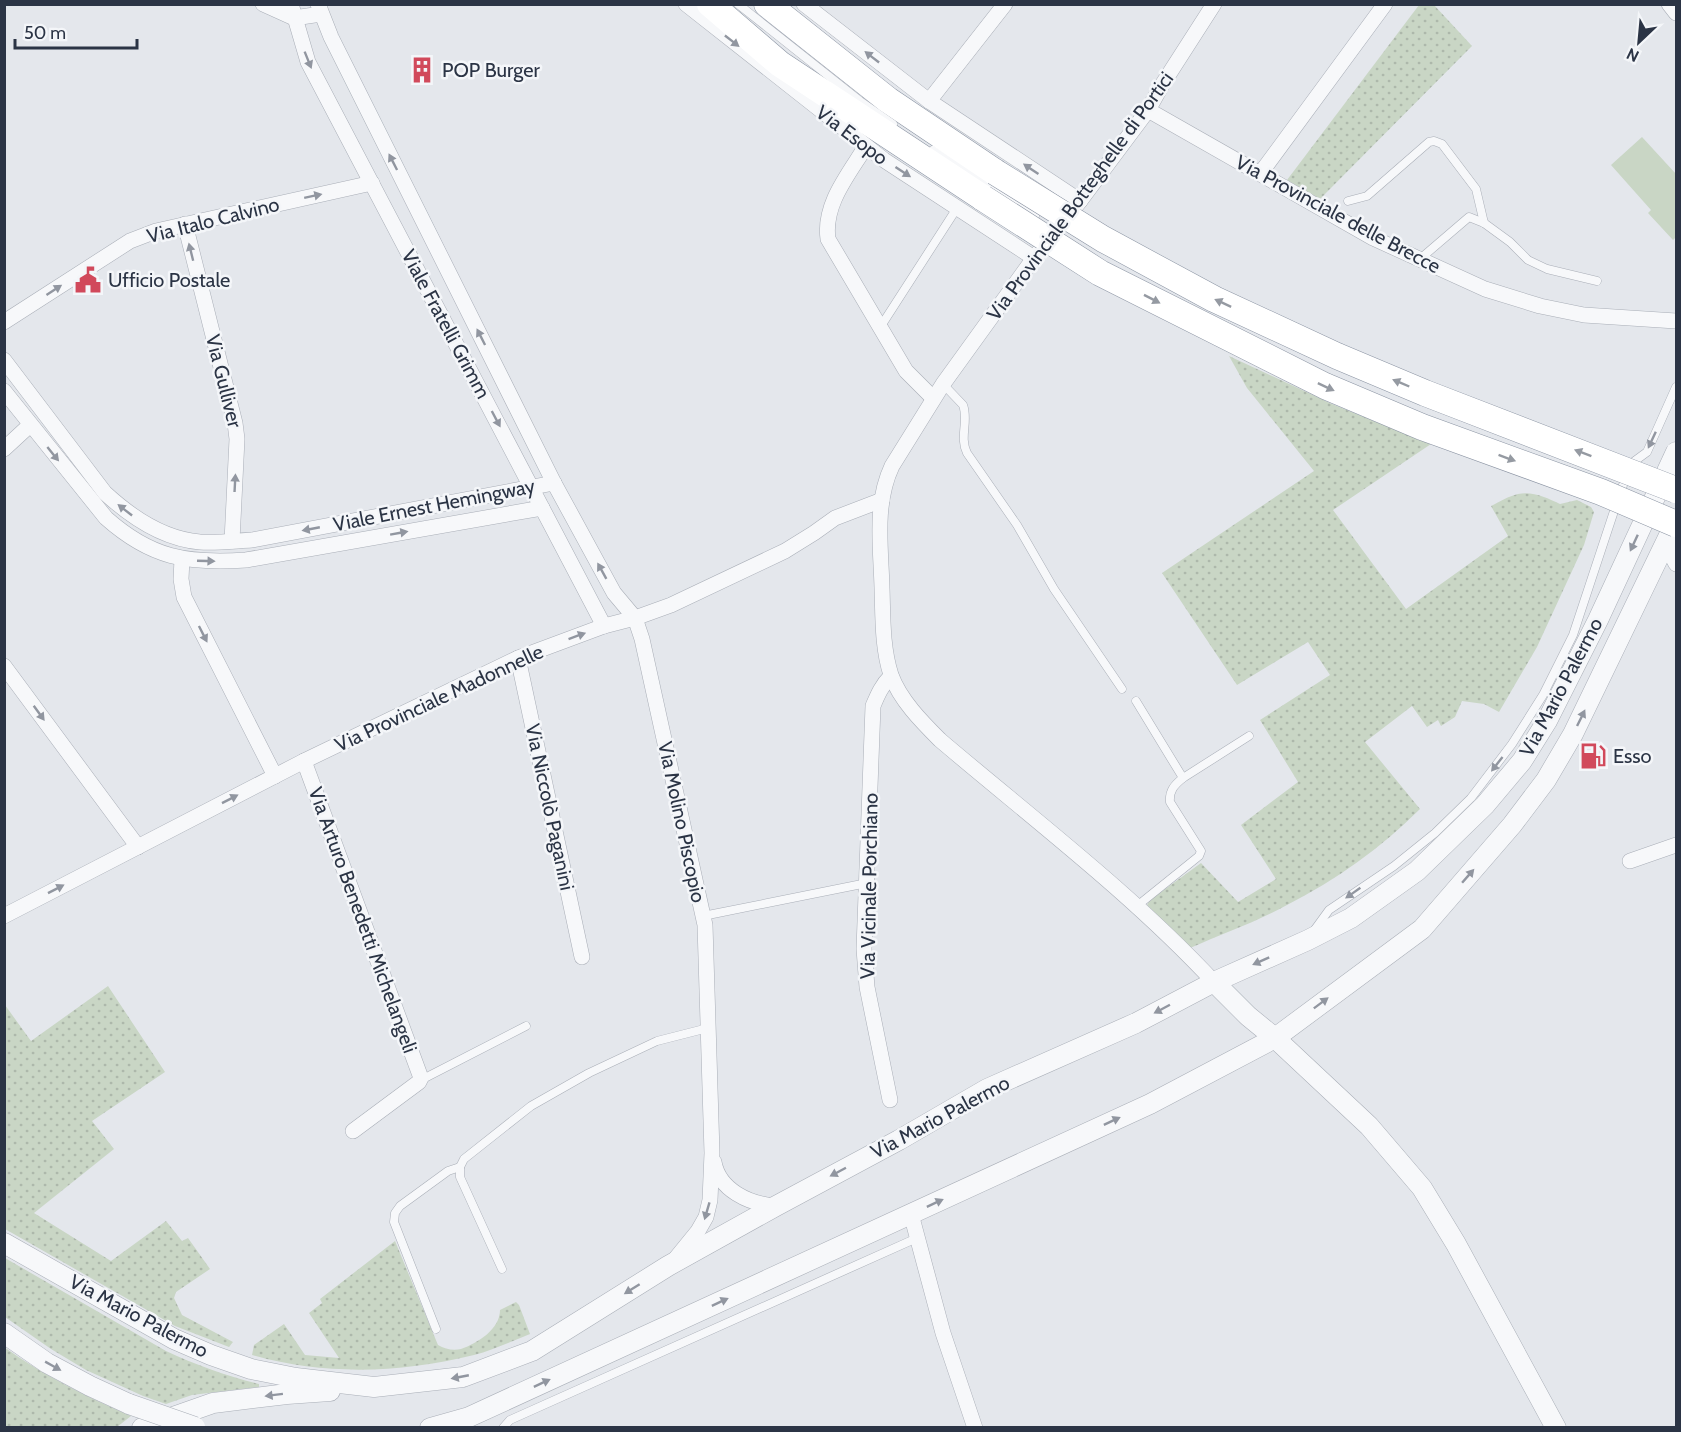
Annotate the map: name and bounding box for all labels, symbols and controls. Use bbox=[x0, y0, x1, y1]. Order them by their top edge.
scale bar bbox=[15, 12, 136, 50]
north arrow bbox=[1609, 12, 1669, 72]
text: 50 m bbox=[24, 22, 66, 44]
one-way arrow bbox=[724, 35, 739, 47]
text: N bbox=[1623, 44, 1642, 66]
one-way arrow bbox=[864, 51, 880, 63]
one-way arrow bbox=[303, 52, 313, 70]
building icon: POP Burger bbox=[407, 55, 437, 85]
place label: POP Burger bbox=[442, 58, 540, 82]
street label: Via Provinciale Botteghelle di Portici bbox=[982, 67, 1178, 325]
street label: Via Esopo bbox=[811, 100, 893, 170]
street label: Via Provinciale delle Brecce bbox=[1231, 150, 1445, 278]
one-way arrow bbox=[389, 154, 398, 171]
one-way arrow bbox=[1024, 163, 1040, 175]
one-way arrow bbox=[895, 167, 911, 178]
one-way arrow bbox=[303, 191, 322, 201]
street label: Via Italo Calvino bbox=[144, 192, 282, 248]
one-way arrow bbox=[186, 242, 196, 261]
street label: Viale Fratelli Grimm bbox=[397, 245, 495, 403]
public building icon: Ufficio Postale bbox=[73, 265, 103, 295]
place label: Ufficio Postale bbox=[108, 268, 230, 292]
one-way arrow bbox=[45, 284, 62, 295]
one-way arrow bbox=[1143, 295, 1160, 304]
one-way arrow bbox=[1214, 298, 1232, 308]
one-way arrow bbox=[476, 328, 486, 345]
street label: Via Gulliver bbox=[201, 332, 247, 431]
one-way arrow bbox=[1392, 378, 1410, 387]
one-way arrow bbox=[1318, 382, 1335, 391]
one-way arrow bbox=[491, 411, 501, 428]
one-way arrow bbox=[1647, 432, 1657, 450]
one-way arrow bbox=[47, 446, 60, 462]
one-way arrow bbox=[1574, 448, 1592, 457]
one-way arrow bbox=[1499, 454, 1517, 464]
one-way arrow bbox=[231, 473, 240, 492]
street label: Viale Ernest Hemingway bbox=[331, 474, 537, 536]
one-way arrow bbox=[117, 504, 133, 516]
one-way arrow bbox=[301, 525, 320, 534]
one-way arrow bbox=[390, 528, 409, 537]
one-way arrow bbox=[1629, 535, 1638, 552]
one-way arrow bbox=[197, 557, 216, 566]
one-way arrow bbox=[597, 562, 607, 579]
street label: Via Mario Palermo bbox=[1514, 614, 1608, 760]
one-way arrow bbox=[198, 625, 207, 642]
one-way arrow bbox=[568, 631, 586, 641]
street label: Via Provinciale Madonnelle bbox=[331, 639, 547, 757]
one-way arrow bbox=[33, 706, 45, 721]
one-way arrow bbox=[1577, 709, 1586, 726]
street label: Via Niccolò Paganini bbox=[521, 721, 579, 893]
street label: Via Molino Piscopio bbox=[653, 739, 711, 905]
fuel station icon: Esso bbox=[1578, 741, 1608, 771]
place label: Esso bbox=[1613, 744, 1652, 768]
one-way arrow bbox=[1492, 756, 1504, 771]
street label: Via Arturo Benedetti Michelangeli bbox=[304, 784, 422, 1056]
street label: Via Vicinale Porchiano bbox=[855, 793, 883, 979]
one-way arrow bbox=[221, 794, 238, 804]
one-way arrow bbox=[1461, 869, 1474, 884]
one-way arrow bbox=[48, 884, 65, 894]
one-way arrow bbox=[1345, 887, 1361, 898]
one-way arrow bbox=[1252, 957, 1270, 966]
one-way arrow bbox=[1313, 997, 1329, 1009]
one-way arrow bbox=[1154, 1004, 1171, 1014]
street label: Via Mario Palermo bbox=[867, 1070, 1013, 1164]
one-way arrow bbox=[1104, 1117, 1121, 1126]
one-way arrow bbox=[830, 1167, 847, 1177]
one-way arrow bbox=[926, 1198, 943, 1207]
one-way arrow bbox=[702, 1202, 711, 1220]
street label: Via Mario Palermo bbox=[66, 1269, 212, 1363]
one-way arrow bbox=[624, 1283, 640, 1294]
one-way arrow bbox=[711, 1297, 728, 1306]
one-way arrow bbox=[45, 1361, 62, 1371]
one-way arrow bbox=[450, 1373, 469, 1382]
one-way arrow bbox=[534, 1378, 552, 1388]
one-way arrow bbox=[265, 1391, 284, 1400]

